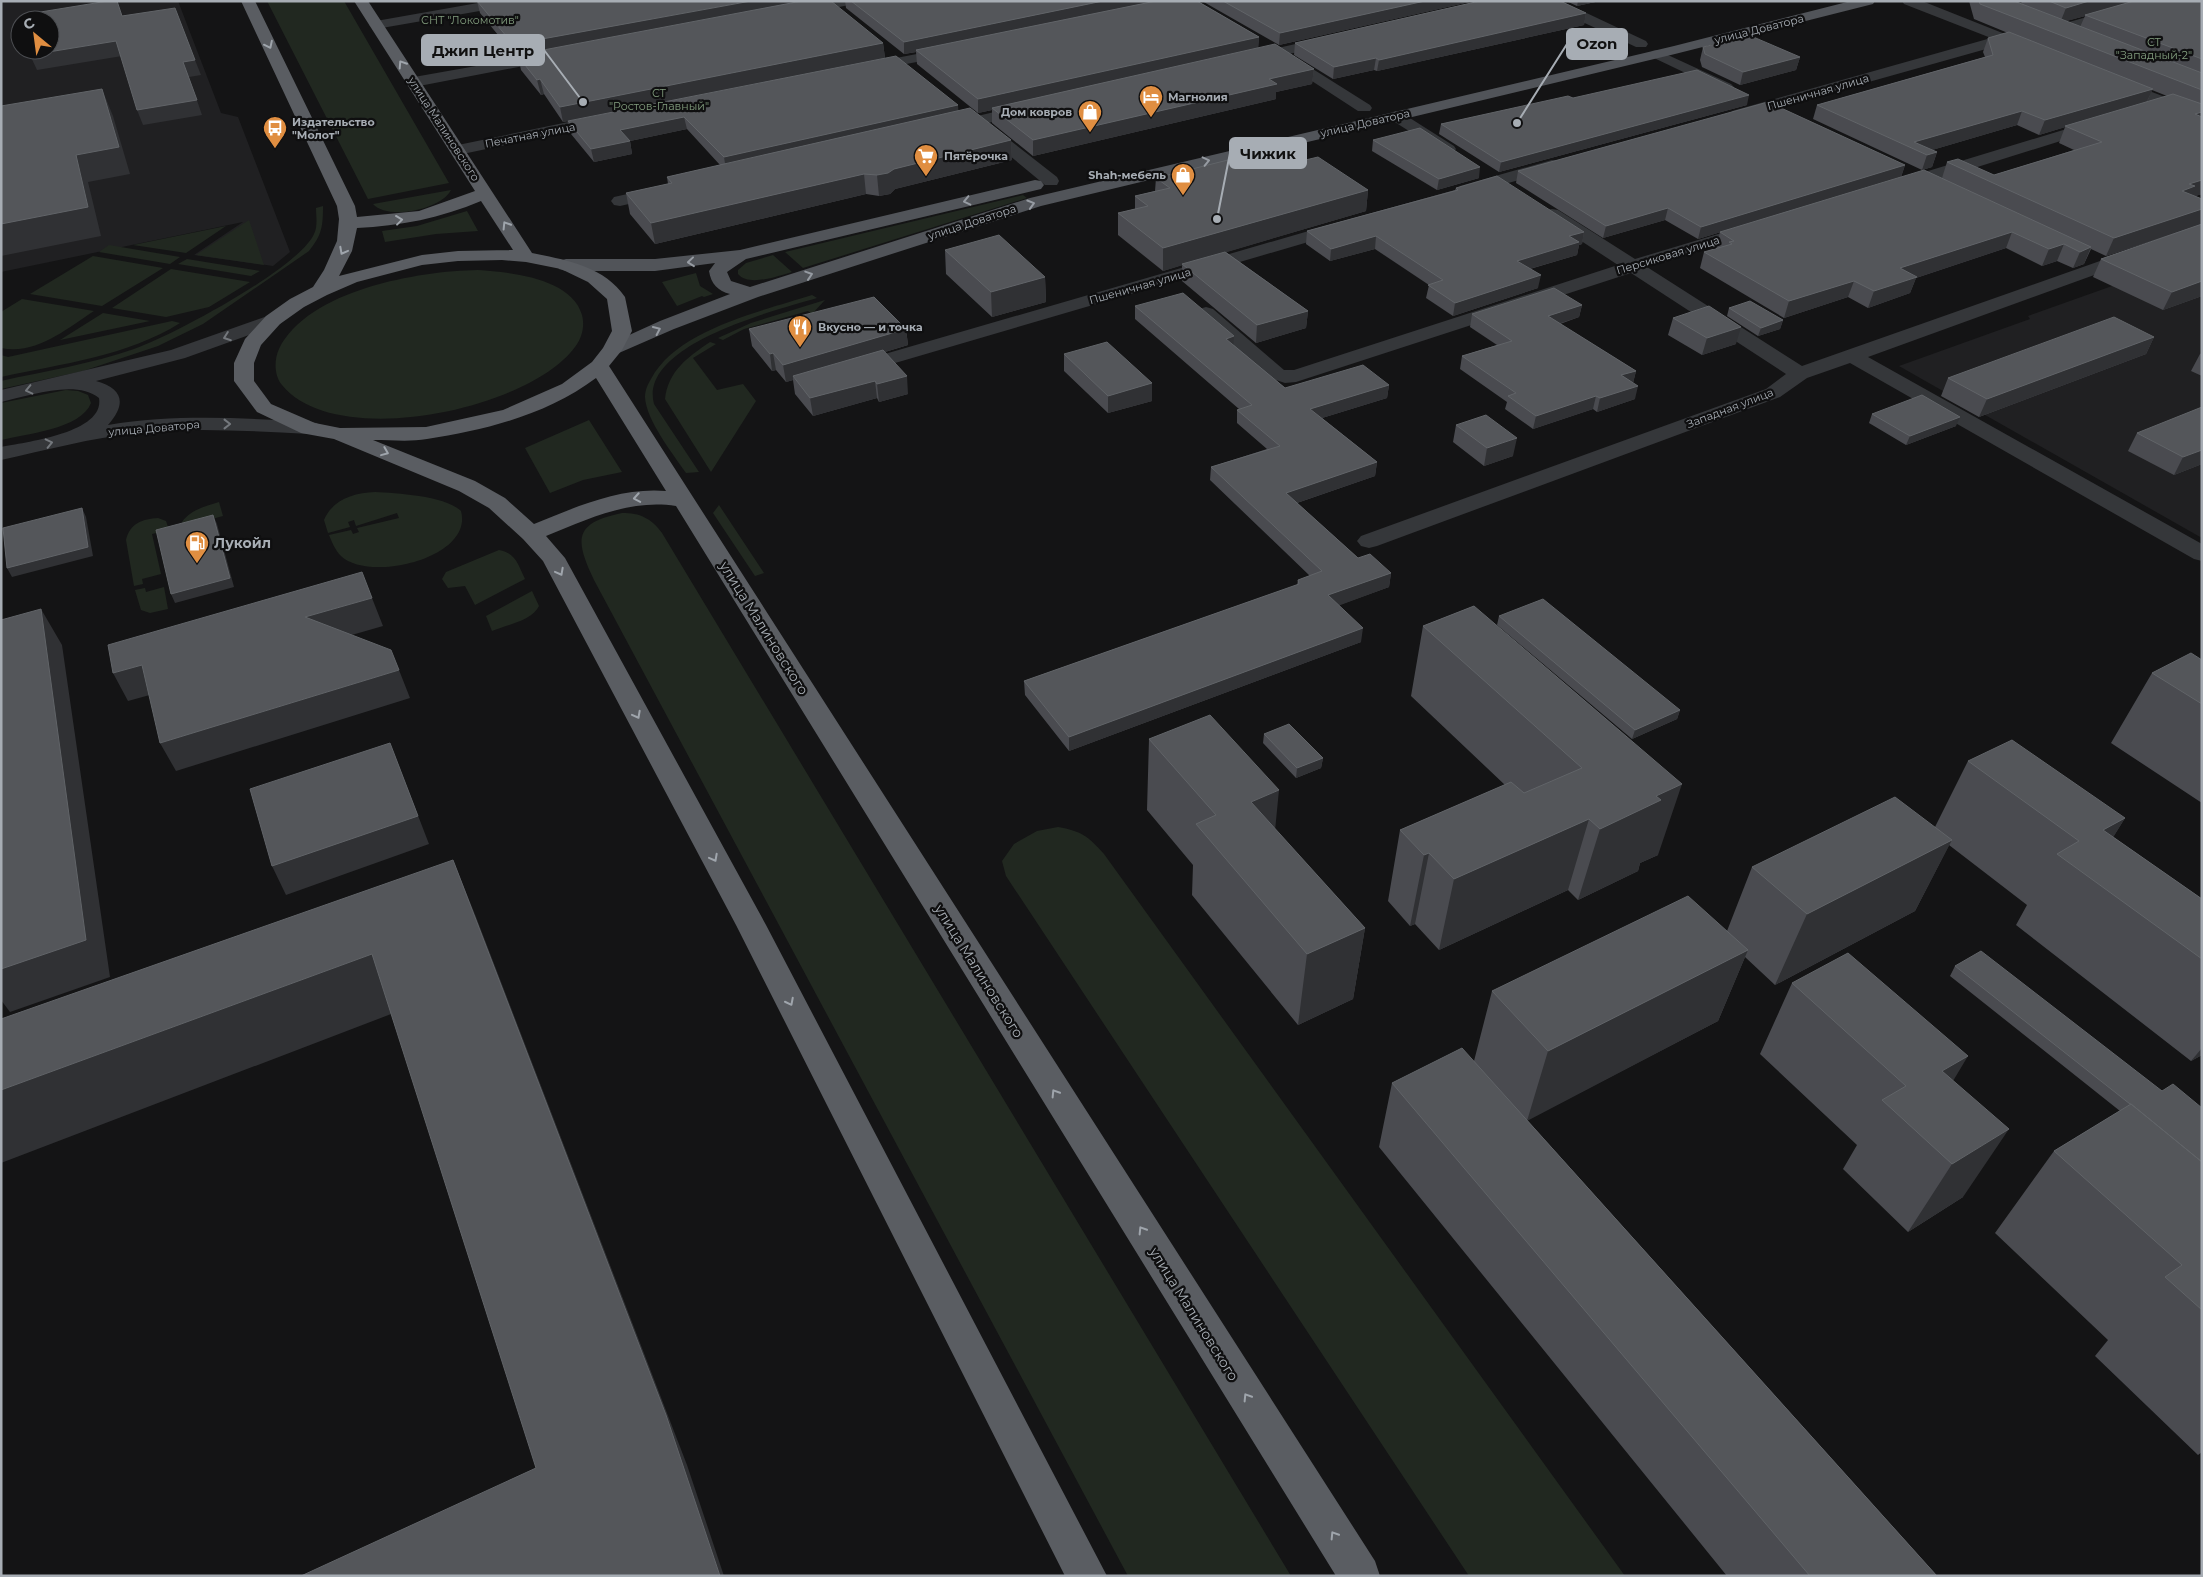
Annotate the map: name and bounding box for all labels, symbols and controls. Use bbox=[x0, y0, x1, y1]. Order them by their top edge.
north arrow bbox=[10, 10, 60, 60]
street label: улица Доватора bbox=[1712, 11, 1805, 47]
text: С bbox=[20, 13, 38, 34]
park label: СНТ "Локомотив" bbox=[421, 13, 519, 27]
callout: Ozon bbox=[1567, 29, 1627, 59]
text: Ozon bbox=[1577, 34, 1617, 53]
callout: Джип Центр bbox=[422, 35, 544, 65]
park label: СТ "Западный-2" bbox=[2116, 35, 2192, 62]
one-way arrow bbox=[262, 40, 273, 49]
text: Джип Центр bbox=[432, 41, 534, 60]
one-way arrow bbox=[399, 61, 408, 70]
street label: Пшеничная улица bbox=[1765, 71, 1871, 113]
street label: улица Малиновского bbox=[405, 74, 483, 184]
hotel icon: Магнолия bbox=[1138, 84, 1164, 118]
park label: СТ "Ростов-Главный" bbox=[609, 86, 709, 113]
place label: Магнолия bbox=[1168, 90, 1228, 104]
shop icon: Дом ковров bbox=[1077, 99, 1103, 133]
place label: Дом ковров bbox=[1001, 105, 1072, 119]
street label: улица Доватора bbox=[1318, 106, 1411, 140]
bus stop icon: Издательство "Молот" bbox=[262, 115, 288, 149]
place label: Издательство "Молот" bbox=[292, 115, 375, 142]
street label: Печатная улица bbox=[484, 119, 576, 151]
callout: Чижик bbox=[1230, 138, 1306, 168]
supermarket icon: Пятёрочка bbox=[913, 143, 939, 177]
text: Чижик bbox=[1240, 144, 1296, 163]
place label: Пятёрочка bbox=[944, 149, 1008, 163]
one-way arrow bbox=[1201, 156, 1210, 167]
shop icon: Shah-мебель bbox=[1170, 162, 1196, 196]
place label: Shah-мебель bbox=[1088, 168, 1166, 182]
one-way arrow bbox=[963, 195, 972, 206]
one-way arrow bbox=[1026, 199, 1034, 209]
street label: улица Доватора bbox=[925, 201, 1018, 243]
one-way arrow bbox=[395, 215, 403, 226]
one-way arrow bbox=[502, 221, 512, 230]
street label: Персиковая улица bbox=[1615, 233, 1721, 277]
one-way arrow bbox=[339, 245, 349, 254]
one-way arrow bbox=[687, 256, 695, 267]
street label: Пшеничная улица bbox=[1087, 265, 1193, 307]
one-way arrow bbox=[805, 270, 813, 280]
restaurant icon: Вкусно — и точка bbox=[787, 314, 813, 348]
place label: Вкусно — и точка bbox=[818, 320, 923, 334]
one-way arrow bbox=[652, 326, 661, 336]
one-way arrow bbox=[223, 331, 232, 341]
one-way arrow bbox=[24, 384, 33, 395]
street label: Западная улица bbox=[1685, 385, 1775, 431]
street label: улица Доватора bbox=[107, 417, 200, 439]
one-way arrow bbox=[224, 419, 231, 429]
one-way arrow bbox=[44, 438, 53, 449]
one-way arrow bbox=[380, 446, 389, 457]
one-way arrow bbox=[633, 492, 641, 502]
fuel station icon: Лукойл bbox=[184, 530, 210, 564]
place label: Лукойл bbox=[214, 534, 271, 552]
street label: улица Малиновского bbox=[715, 557, 813, 698]
one-way arrow bbox=[554, 567, 564, 576]
one-way arrow bbox=[631, 710, 641, 719]
one-way arrow bbox=[708, 853, 718, 862]
street label: улица Малиновского bbox=[930, 900, 1028, 1041]
one-way arrow bbox=[784, 997, 794, 1006]
one-way arrow bbox=[1052, 1089, 1061, 1098]
one-way arrow bbox=[1138, 1227, 1148, 1236]
street label: улица Малиновского bbox=[1145, 1243, 1243, 1384]
one-way arrow bbox=[1244, 1394, 1253, 1403]
one-way arrow bbox=[1331, 1531, 1340, 1540]

